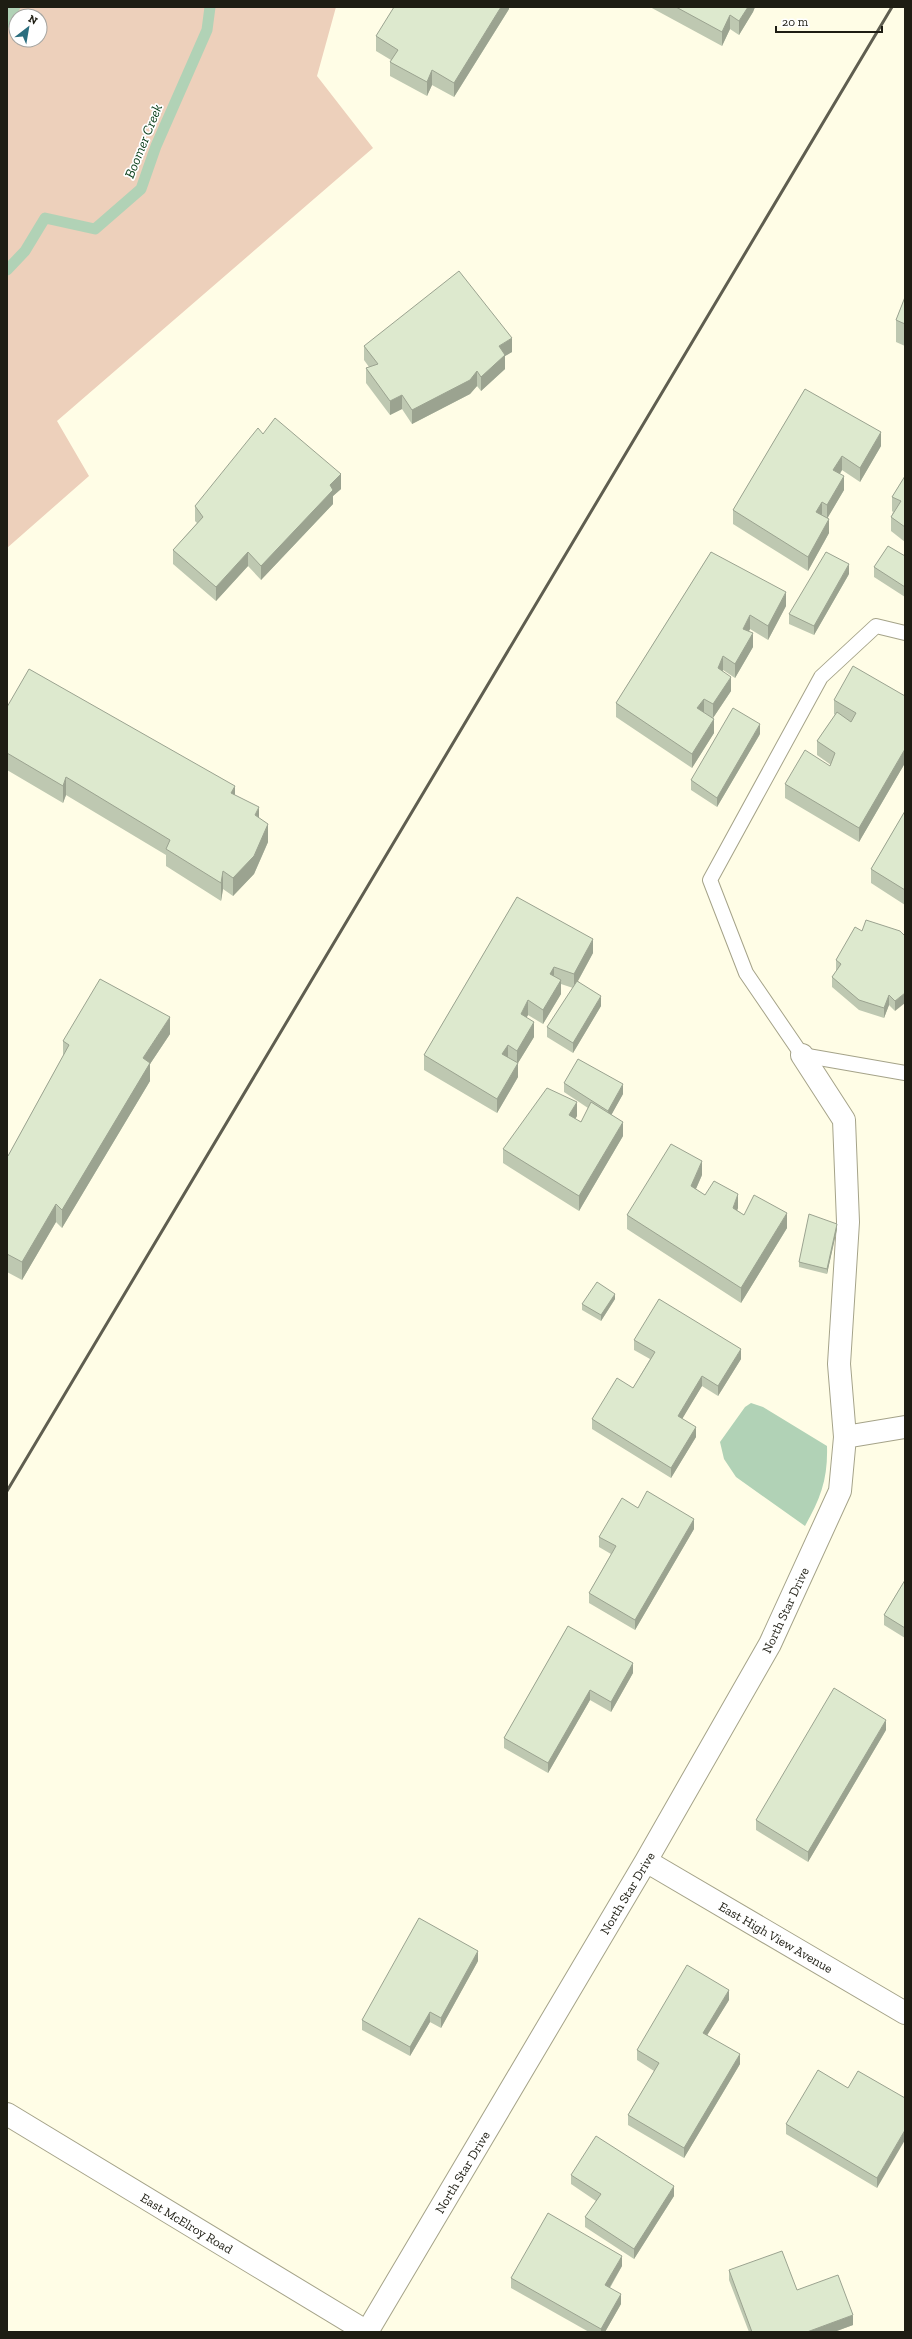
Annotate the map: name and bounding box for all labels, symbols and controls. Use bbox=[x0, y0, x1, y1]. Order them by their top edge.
north arrow bbox=[8, 8, 48, 48]
scale bar bbox=[776, 8, 882, 34]
text: N bbox=[26, 12, 40, 28]
text: 20 m bbox=[782, 15, 809, 29]
water label: Boomer Creek bbox=[121, 102, 166, 181]
street label: North Star Drive bbox=[759, 1565, 812, 1656]
street label: North Star Drive bbox=[597, 1849, 658, 1937]
street label: East High View Avenue bbox=[716, 1899, 835, 1976]
street label: North Star Drive bbox=[432, 2128, 493, 2216]
street label: East McElroy Road bbox=[138, 2190, 235, 2257]

